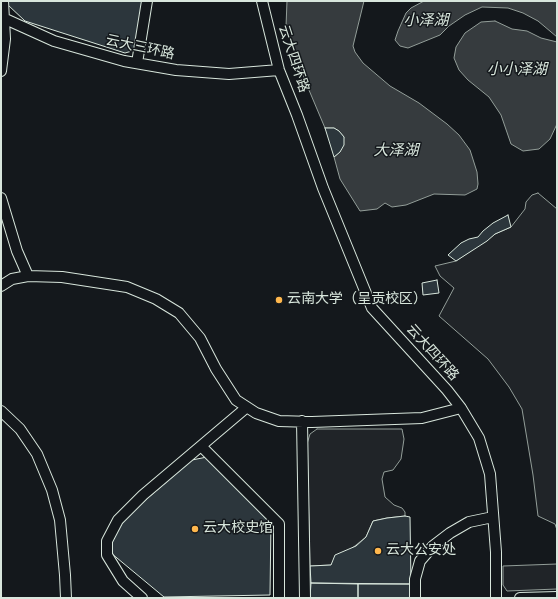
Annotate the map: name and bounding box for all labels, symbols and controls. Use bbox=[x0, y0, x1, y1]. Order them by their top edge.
water label: 小泽湖 bbox=[404, 12, 448, 30]
street label: 云大四环路 bbox=[274, 23, 312, 95]
street label: 云大三环路 bbox=[104, 33, 176, 63]
water label: 小小泽湖 bbox=[487, 61, 547, 79]
water label: 大泽湖 bbox=[374, 142, 418, 160]
place label: 云南大学（呈贡校区） bbox=[287, 292, 427, 308]
marker: 云南大学（呈贡校区） bbox=[274, 295, 284, 305]
street label: 云大四环路 bbox=[402, 321, 462, 385]
place label: 云大校史馆 bbox=[203, 521, 273, 537]
marker: 云大校史馆 bbox=[190, 524, 200, 534]
place label: 云大公安处 bbox=[386, 543, 456, 559]
marker: 云大公安处 bbox=[373, 546, 383, 556]

